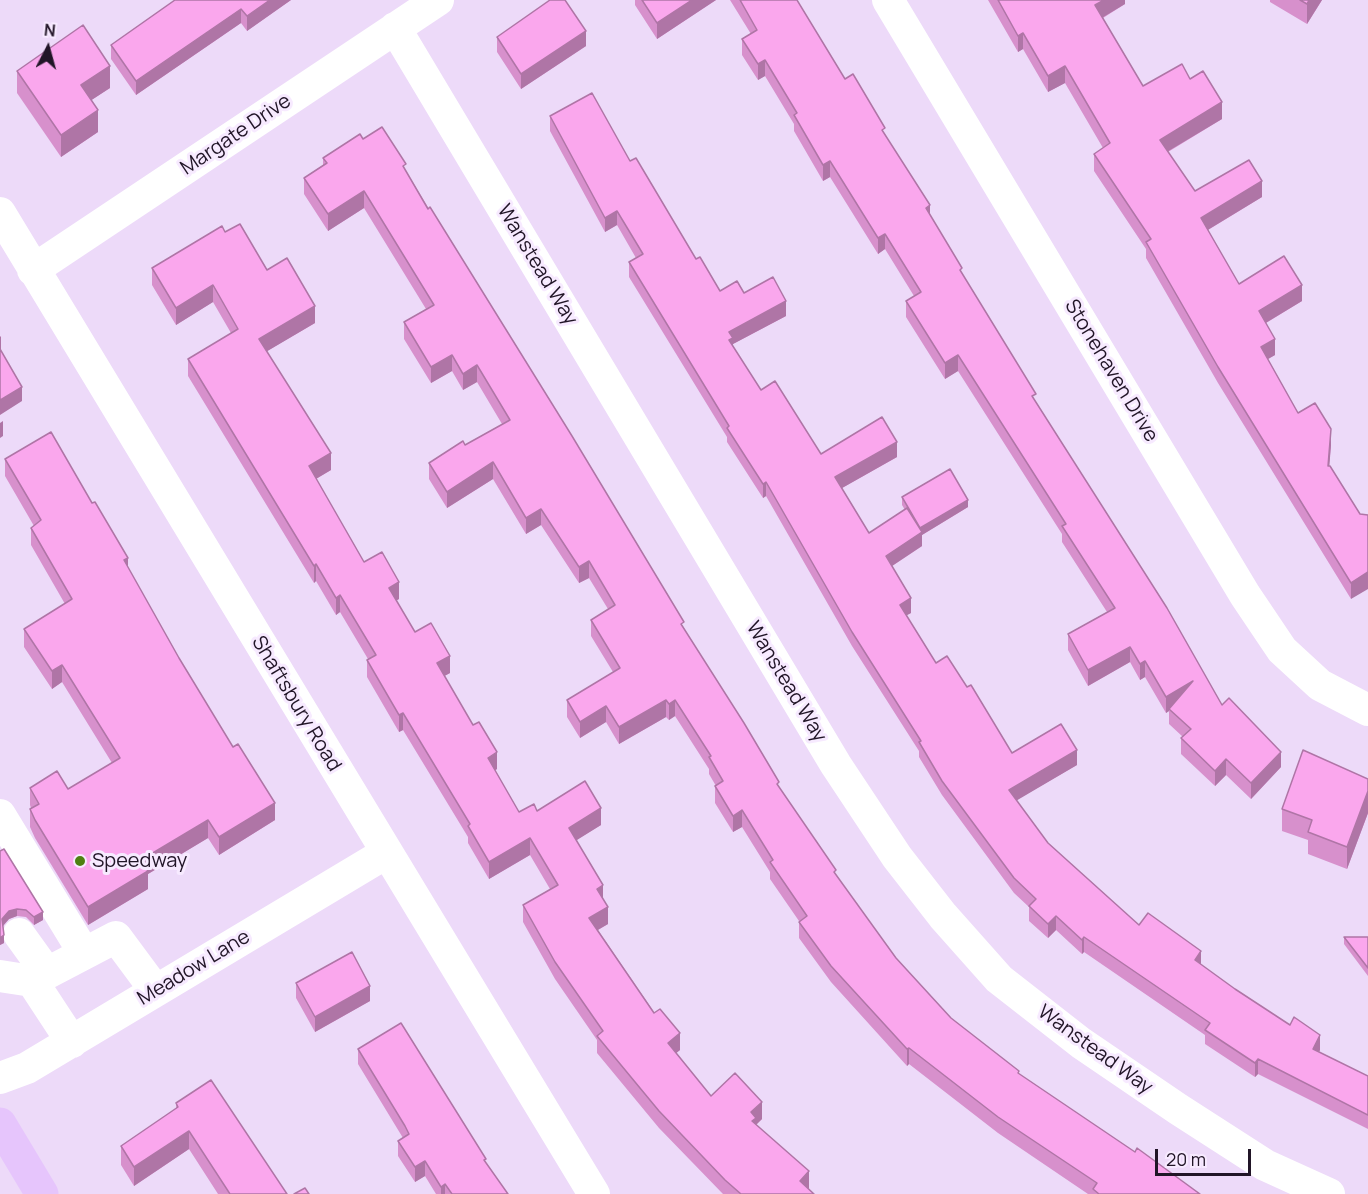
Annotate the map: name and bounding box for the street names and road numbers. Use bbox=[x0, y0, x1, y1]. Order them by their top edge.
street label: Margate Drive bbox=[176, 89, 296, 181]
street label: Wanstead Way bbox=[492, 200, 582, 330]
street label: Stonehaven Drive bbox=[1059, 296, 1163, 446]
street label: Wanstead Way bbox=[741, 617, 831, 747]
street label: Shaftsbury Road bbox=[246, 632, 346, 776]
street label: Meadow Lane bbox=[133, 925, 255, 1011]
street label: Wanstead Way bbox=[1033, 1000, 1157, 1100]

